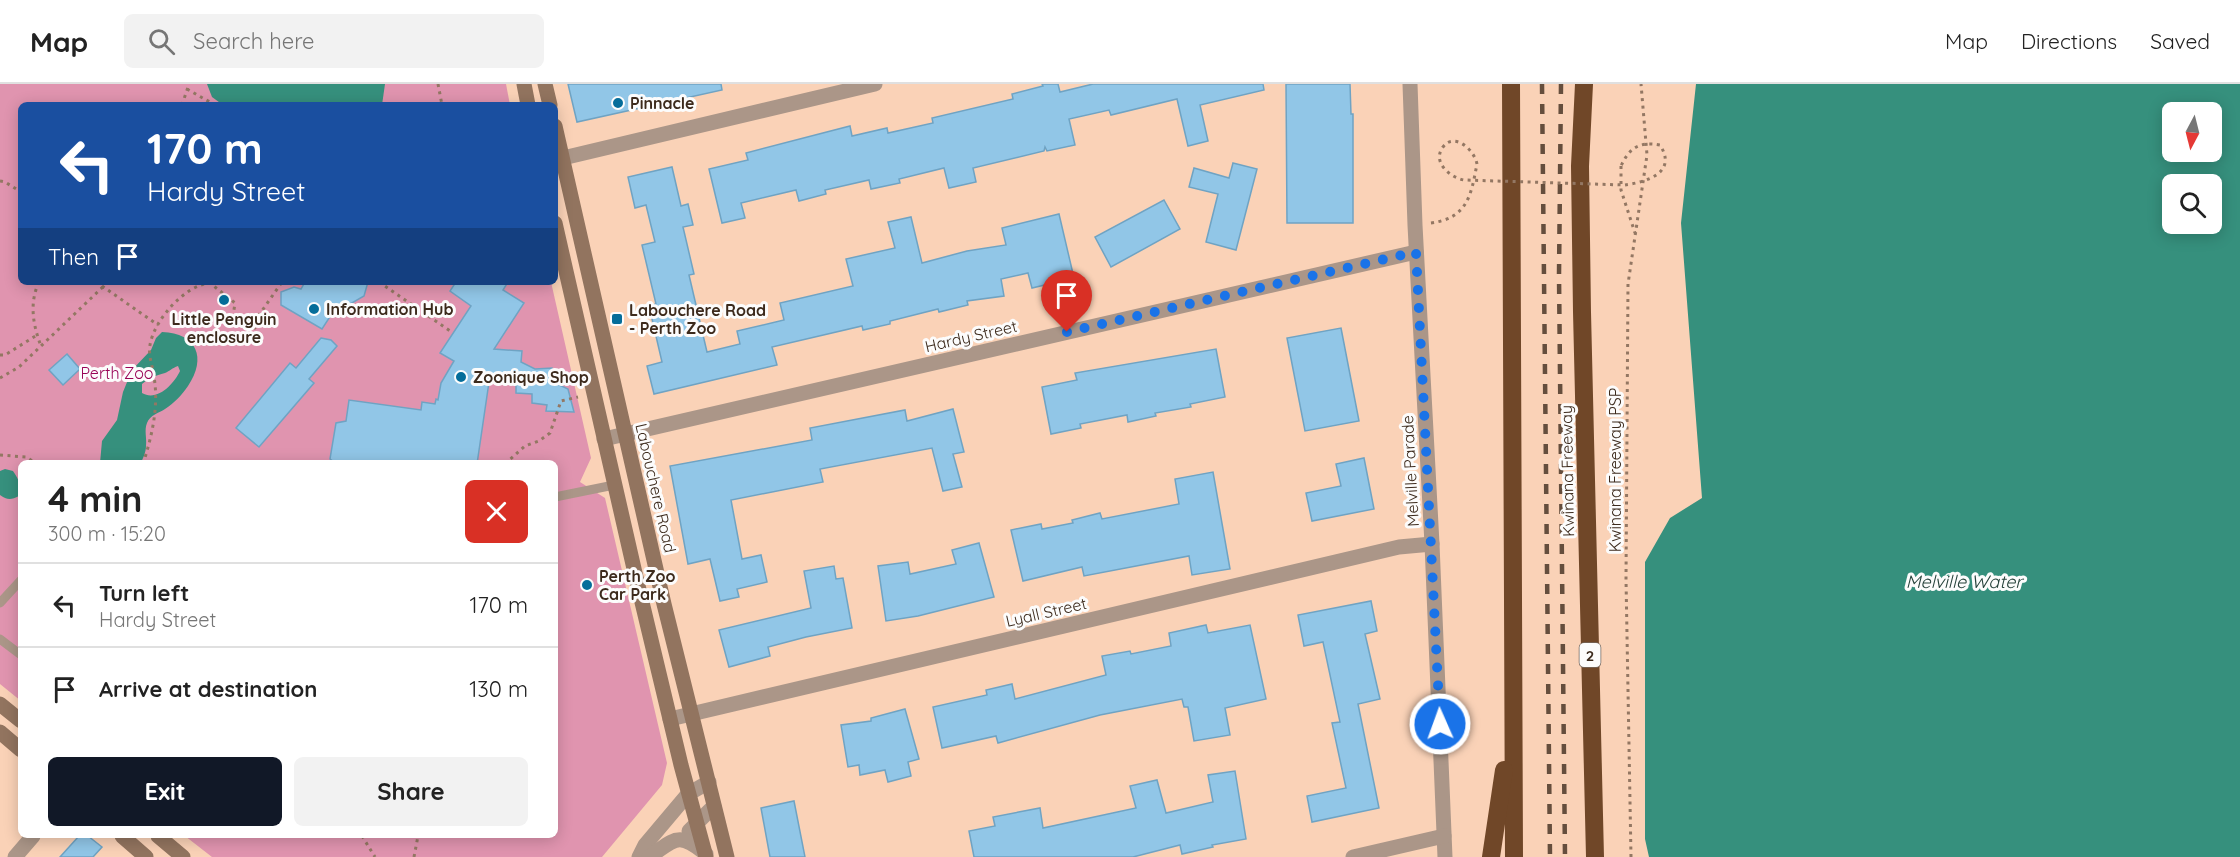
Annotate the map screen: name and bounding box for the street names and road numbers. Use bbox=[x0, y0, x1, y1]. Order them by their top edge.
street label: Hardy Street bbox=[923, 316, 1019, 356]
street label: Kwinana Freeway PSP bbox=[1605, 388, 1625, 552]
street label: Kwinana Freeway bbox=[1556, 405, 1578, 537]
street label: Melville Parade bbox=[1397, 415, 1423, 527]
street label: Labouchere Road bbox=[631, 421, 681, 555]
street label: Lyall Street bbox=[1004, 593, 1088, 631]
road number: 2 bbox=[1580, 643, 1600, 667]

